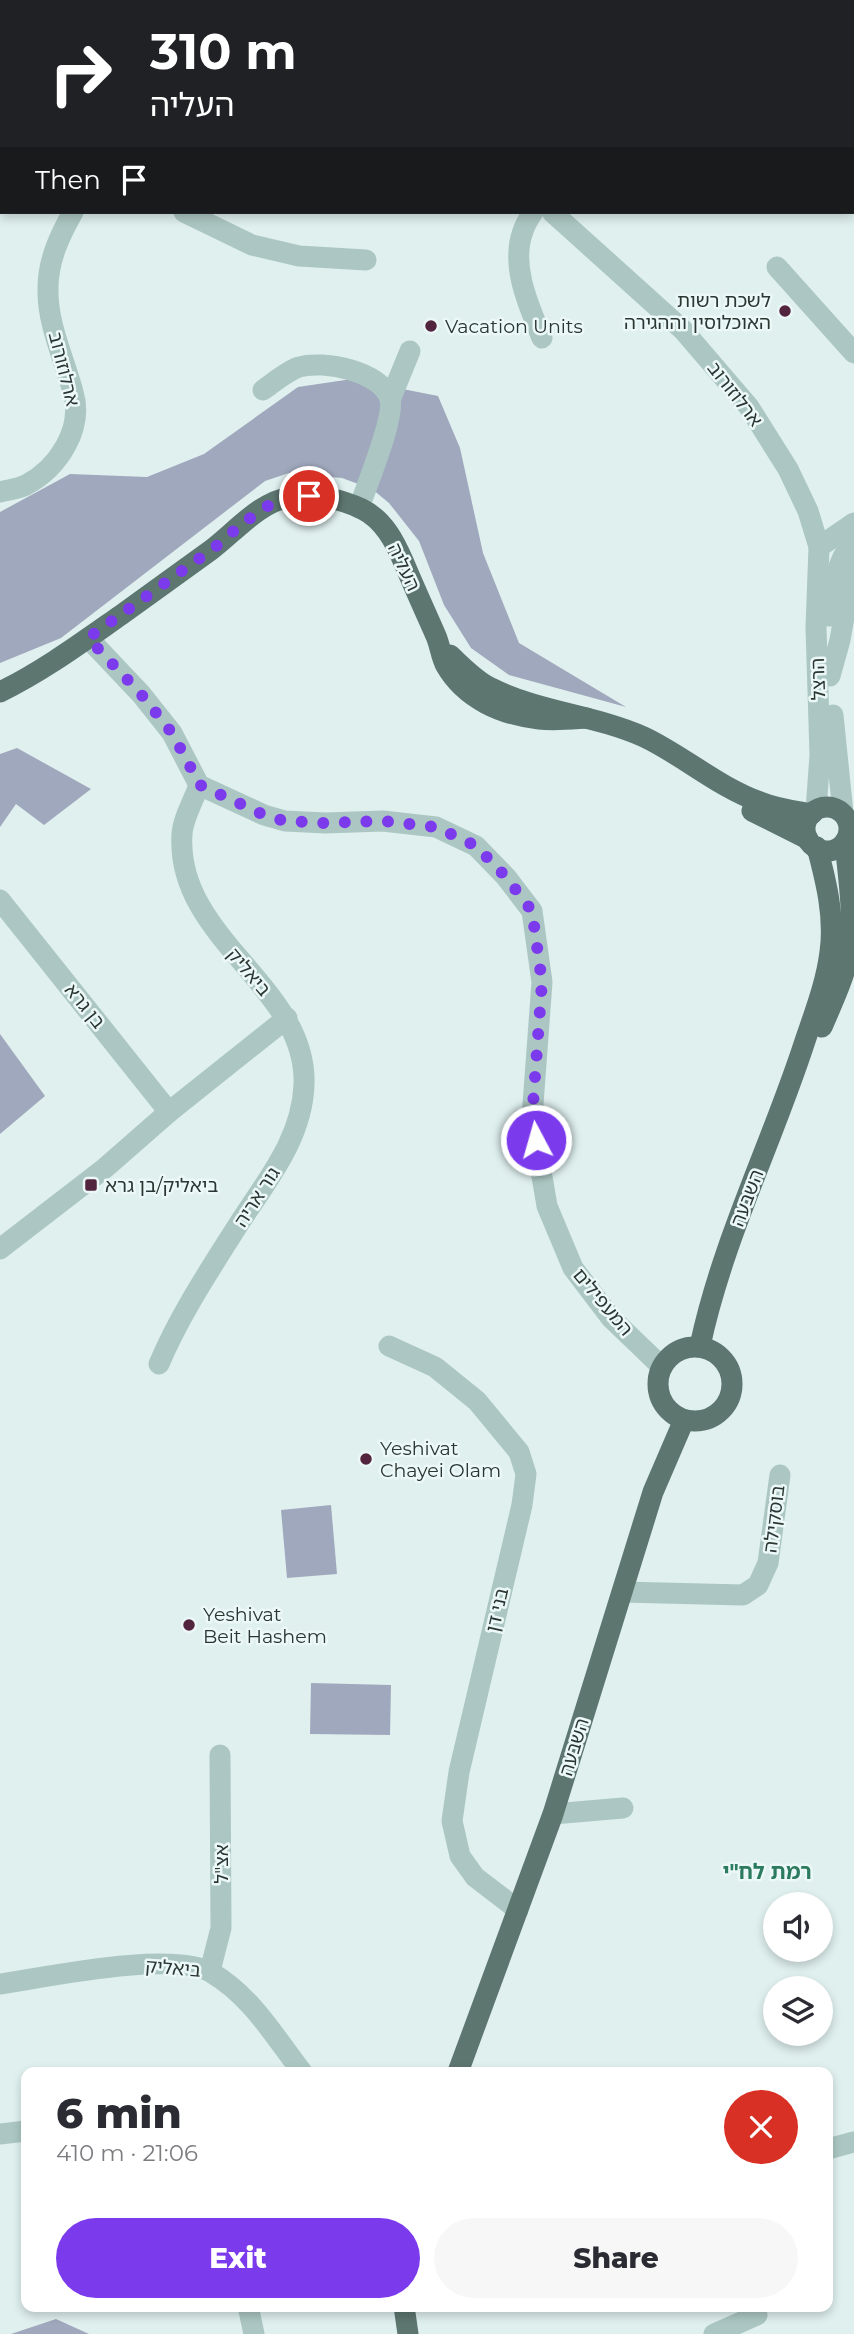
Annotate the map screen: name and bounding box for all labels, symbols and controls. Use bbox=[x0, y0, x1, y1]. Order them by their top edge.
text: 310 m bbox=[150, 22, 297, 81]
icon: right bbox=[35, 28, 126, 119]
text: העליה bbox=[150, 85, 235, 124]
icon: arrive bbox=[115, 161, 153, 199]
text: Then bbox=[35, 164, 101, 196]
place label: לשכת רשות האוכלוסין וההגירה bbox=[624, 289, 771, 334]
marker: לשכת רשות האוכלוסין וההגירה bbox=[777, 303, 793, 319]
place label: Vacation Units bbox=[445, 315, 583, 338]
marker: Vacation Units bbox=[423, 318, 439, 334]
street label: ארלוזורוב bbox=[44, 329, 84, 409]
street label: ארלוזורוב bbox=[703, 357, 767, 431]
pin bbox=[279, 466, 339, 526]
icon: arrive bbox=[290, 477, 328, 515]
street label: העליה bbox=[383, 539, 425, 595]
street label: הרצל bbox=[806, 657, 830, 701]
street label: ביאליק bbox=[222, 943, 276, 1001]
street label: בן גרא bbox=[60, 979, 110, 1033]
position arrow bbox=[499, 1103, 573, 1177]
street label: גור אריה bbox=[229, 1163, 285, 1231]
street label: השבעה bbox=[726, 1166, 768, 1230]
place label: ביאליק/בן גרא bbox=[105, 1174, 218, 1197]
marker: ביאליק/בן גרא bbox=[83, 1177, 99, 1193]
street label: המעפילים bbox=[568, 1264, 638, 1340]
place label: Yeshivat Chayei Olam bbox=[380, 1437, 501, 1482]
marker: Yeshivat Chayei Olam bbox=[358, 1451, 374, 1467]
street label: בוסקילה bbox=[758, 1484, 790, 1554]
street label: בני דן bbox=[481, 1585, 513, 1634]
place label: Yeshivat Beit Hashem bbox=[203, 1603, 327, 1648]
marker: Yeshivat Beit Hashem bbox=[181, 1617, 197, 1633]
street label: השבעה bbox=[554, 1715, 594, 1779]
street label: אצ"ל bbox=[210, 1844, 233, 1884]
district label: רמת לח"י bbox=[722, 1859, 812, 1884]
map controls bbox=[763, 1892, 833, 2046]
button: sound bbox=[763, 1892, 833, 1962]
street label: ביאליק bbox=[144, 1954, 202, 1982]
button: layers bbox=[763, 1976, 833, 2046]
text: 6 min bbox=[56, 2087, 182, 2139]
button: close bbox=[724, 2090, 798, 2164]
text: 410 m · 21:06 bbox=[56, 2139, 198, 2167]
button: Exit bbox=[56, 2218, 420, 2298]
button: Share bbox=[434, 2218, 798, 2298]

